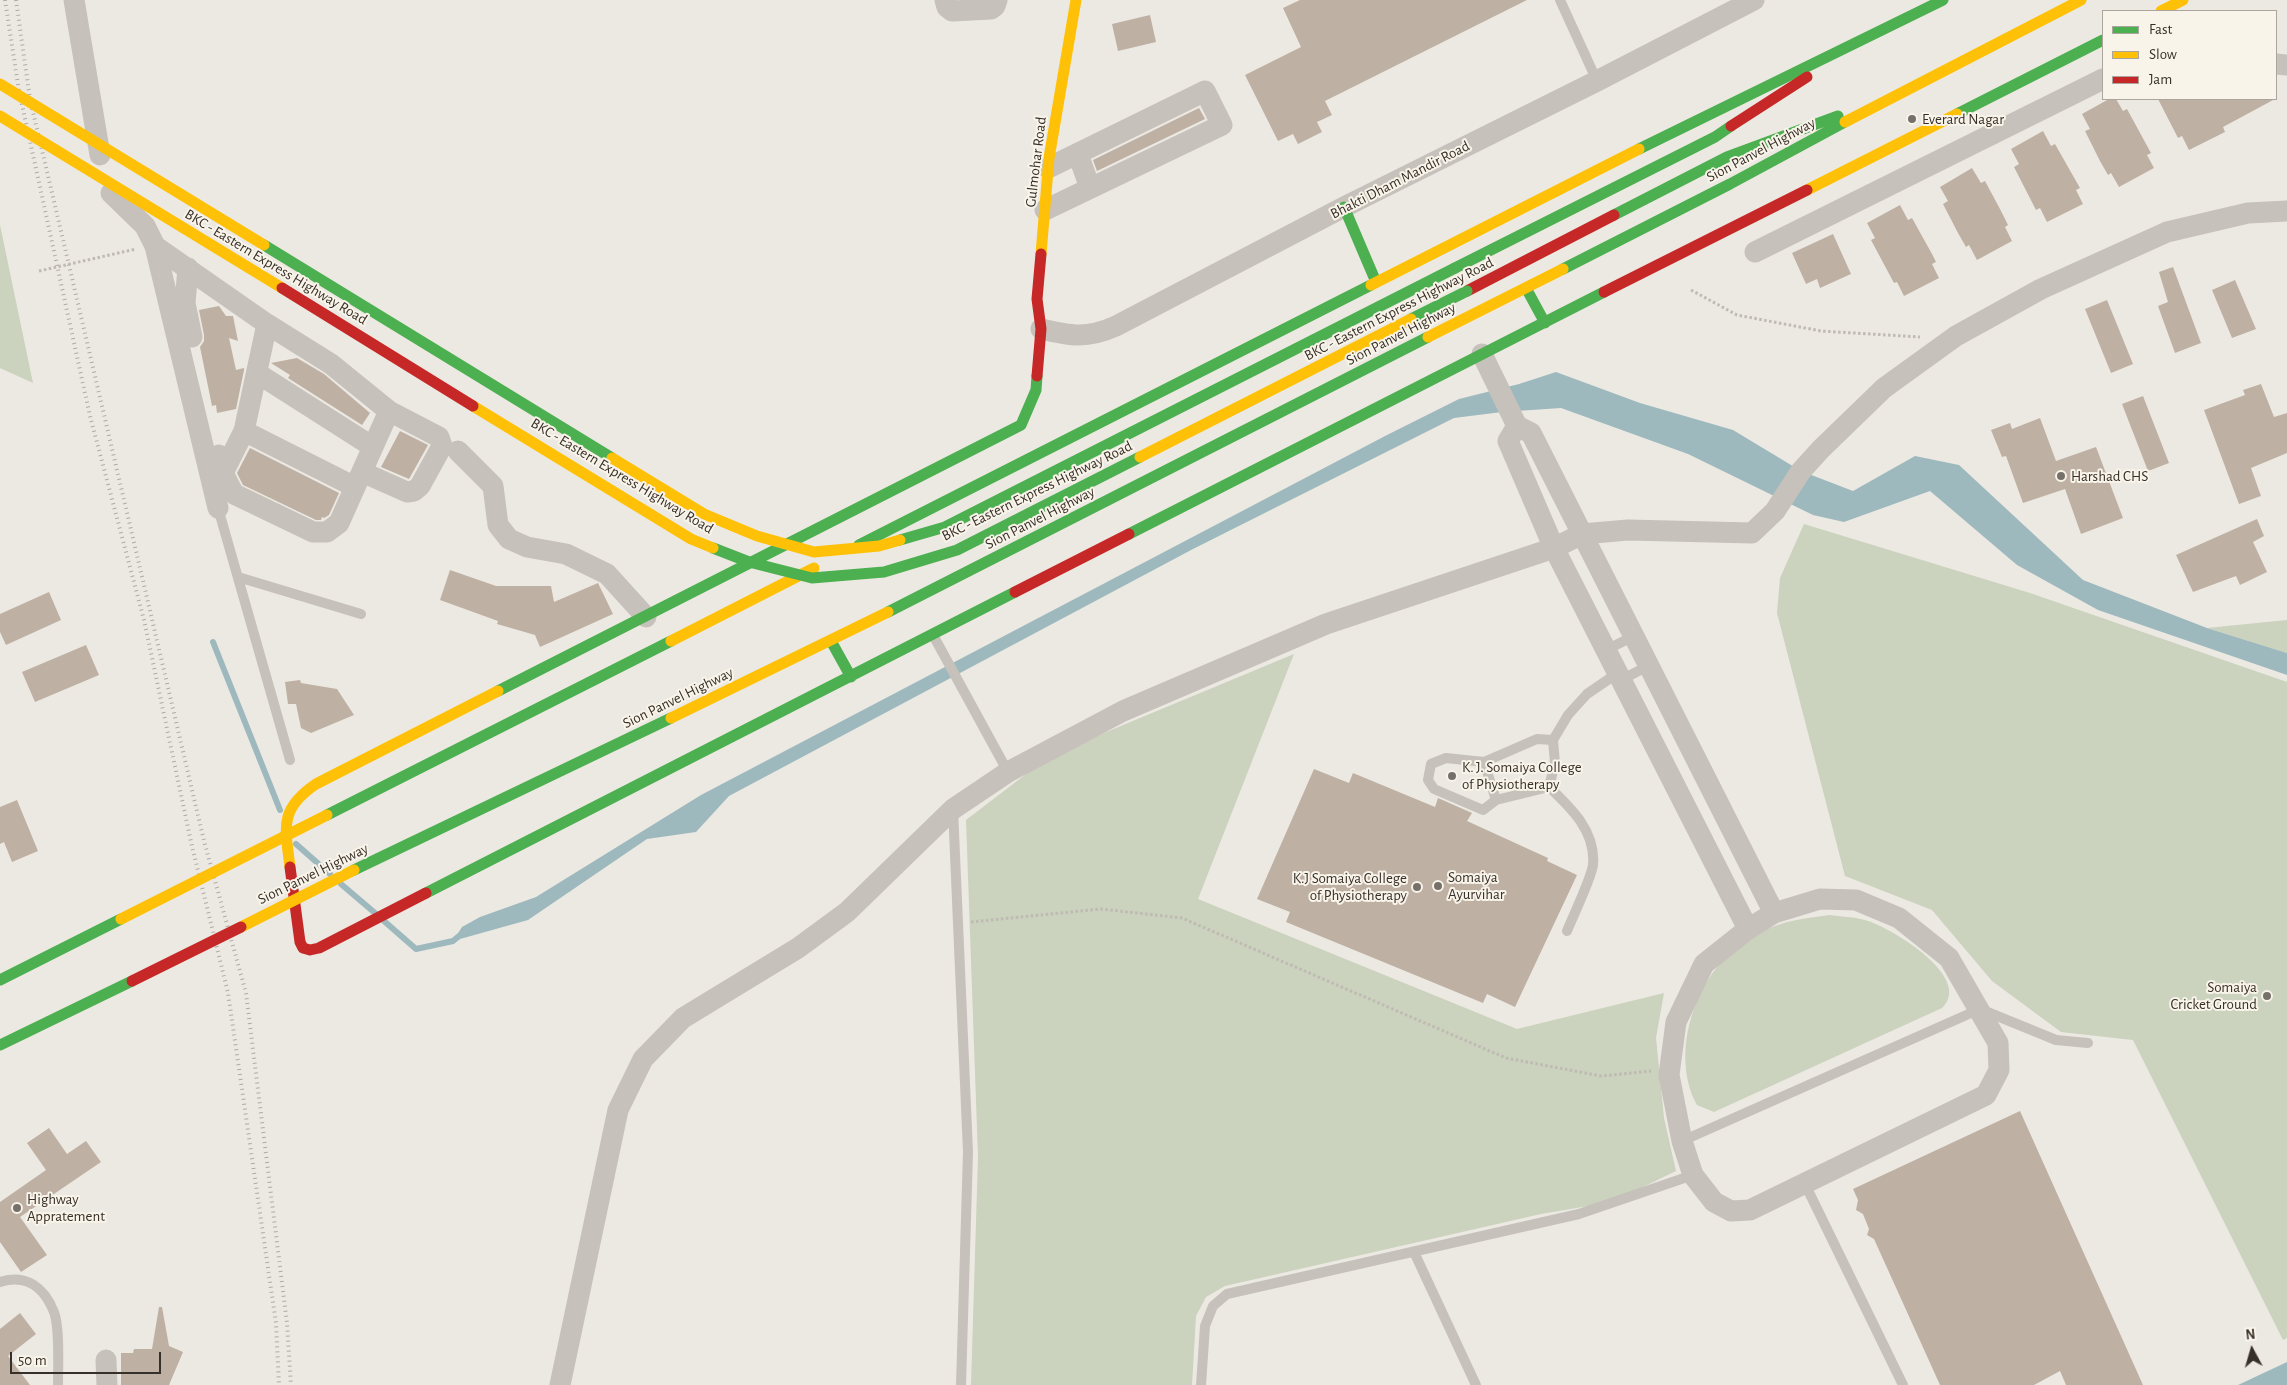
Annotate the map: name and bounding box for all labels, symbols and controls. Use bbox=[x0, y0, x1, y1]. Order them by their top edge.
legend bbox=[2102, 10, 2277, 100]
text: Fast bbox=[2149, 22, 2172, 37]
text: Slow bbox=[2149, 47, 2177, 62]
text: Jam bbox=[2149, 72, 2172, 87]
place label: Everard Nagar bbox=[1922, 110, 2004, 128]
marker: Everard Nagar bbox=[1906, 113, 1918, 125]
street label: Sion Panvel Highway bbox=[1703, 114, 1819, 186]
street label: Gulmohar Road bbox=[1022, 116, 1050, 208]
street label: Bhakti Dham Mandir Road bbox=[1327, 137, 1473, 223]
street label: BKC - Eastern Express Highway Road bbox=[181, 205, 371, 329]
street label: BKC - Eastern Express Highway Road bbox=[1301, 253, 1497, 365]
street label: Sion Panvel Highway bbox=[1343, 299, 1459, 369]
street label: BKC - Eastern Express Highway Road bbox=[527, 414, 717, 538]
street label: BKC - Eastern Express Highway Road bbox=[939, 437, 1135, 545]
place label: Harshad CHS bbox=[2071, 467, 2148, 485]
marker: Harshad CHS bbox=[2055, 470, 2067, 482]
street label: Sion Panvel Highway bbox=[982, 483, 1098, 553]
street label: Sion Panvel Highway bbox=[620, 663, 736, 733]
place label: K. J. Somaiya College of Physiotherapy bbox=[1462, 758, 1582, 793]
marker: K. J. Somaiya College of Physiotherapy bbox=[1446, 770, 1458, 782]
street label: Sion Panvel Highway bbox=[255, 839, 371, 909]
place label: Somaiya Ayurvihar bbox=[1448, 868, 1505, 903]
place label: K.J Somaiya College of Physiotherapy bbox=[1293, 869, 1407, 904]
marker: Somaiya Ayurvihar bbox=[1432, 880, 1444, 892]
marker: K.J Somaiya College of Physiotherapy bbox=[1411, 881, 1423, 893]
place label: Somaiya Cricket Ground bbox=[2171, 978, 2257, 1013]
marker: Somaiya Cricket Ground bbox=[2261, 990, 2273, 1002]
place label: Highway Appratement bbox=[27, 1190, 105, 1225]
marker: Highway Appratement bbox=[11, 1202, 23, 1214]
north arrow bbox=[2227, 1325, 2277, 1375]
text: N bbox=[2245, 1328, 2256, 1343]
scale bar bbox=[12, 1342, 164, 1374]
text: 50 m bbox=[18, 1353, 47, 1368]

